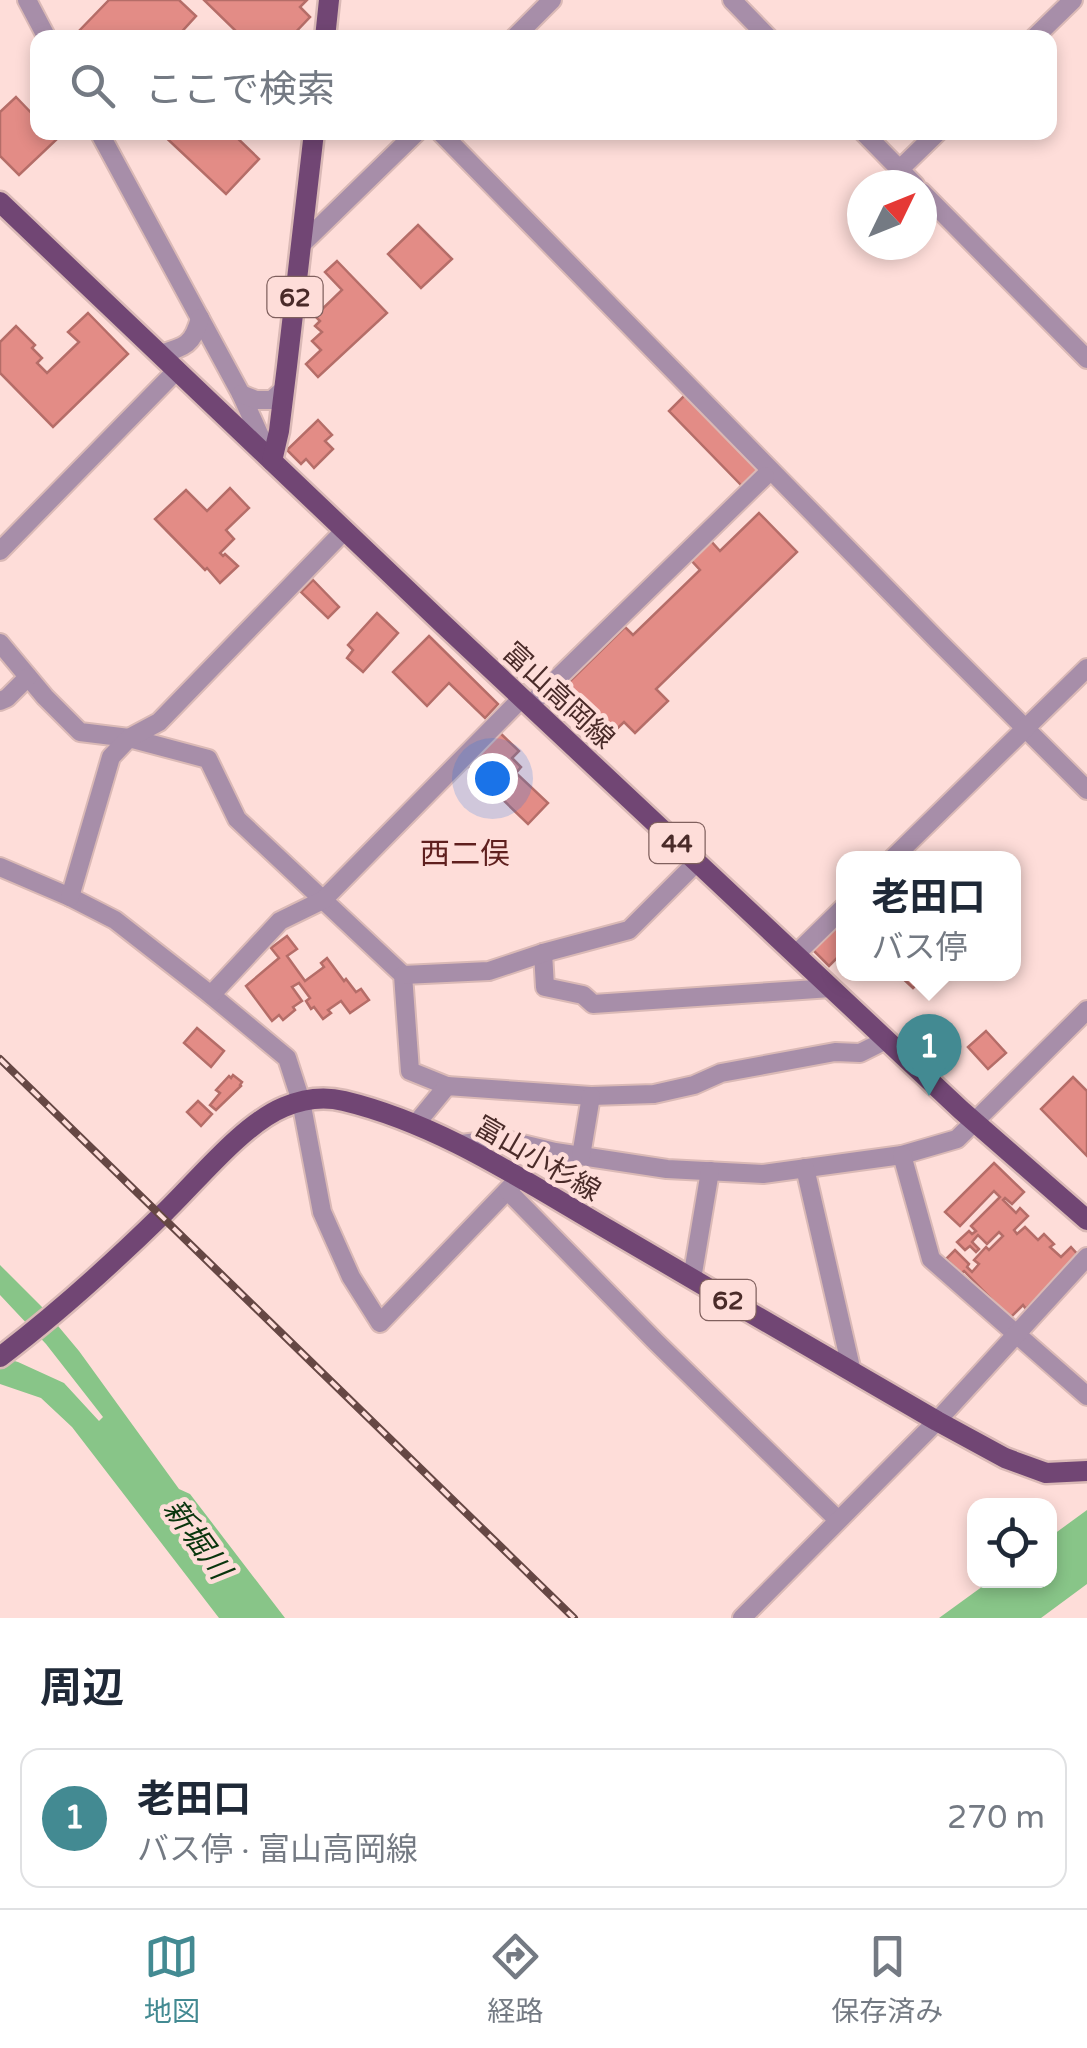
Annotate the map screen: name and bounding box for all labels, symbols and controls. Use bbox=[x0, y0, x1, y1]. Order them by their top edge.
search box bbox=[30, 30, 1057, 140]
icon: search bbox=[65, 58, 120, 113]
text: ここで検索 bbox=[145, 67, 335, 113]
north arrow bbox=[847, 170, 937, 260]
road number: 62 bbox=[268, 277, 322, 317]
street label: 富山高岡線 bbox=[496, 636, 621, 756]
your location bbox=[467, 753, 518, 804]
road number: 44 bbox=[650, 823, 704, 863]
district label: 西二俣 bbox=[420, 836, 510, 873]
popup bbox=[836, 851, 1021, 981]
text: 老田口 bbox=[871, 875, 986, 921]
text: バス停 bbox=[871, 929, 968, 967]
pin: 1 bbox=[896, 1014, 962, 1096]
street label: 富山小杉線 bbox=[468, 1109, 607, 1209]
road number: 62 bbox=[700, 1280, 756, 1320]
water label: 新堀川 bbox=[155, 1492, 240, 1589]
map controls bbox=[967, 1498, 1057, 1588]
button: locate bbox=[967, 1498, 1057, 1588]
text: 周辺 bbox=[40, 1663, 124, 1714]
text: 老田口 bbox=[137, 1777, 251, 1823]
text: 1 bbox=[64, 1799, 85, 1837]
text: 270 m bbox=[947, 1799, 1045, 1837]
text: バス停 · 富山高岡線 bbox=[137, 1831, 418, 1869]
tab: 地図 bbox=[144, 1929, 200, 2029]
tab: 経路 bbox=[487, 1929, 543, 2029]
tab: 保存済み bbox=[831, 1929, 943, 2029]

